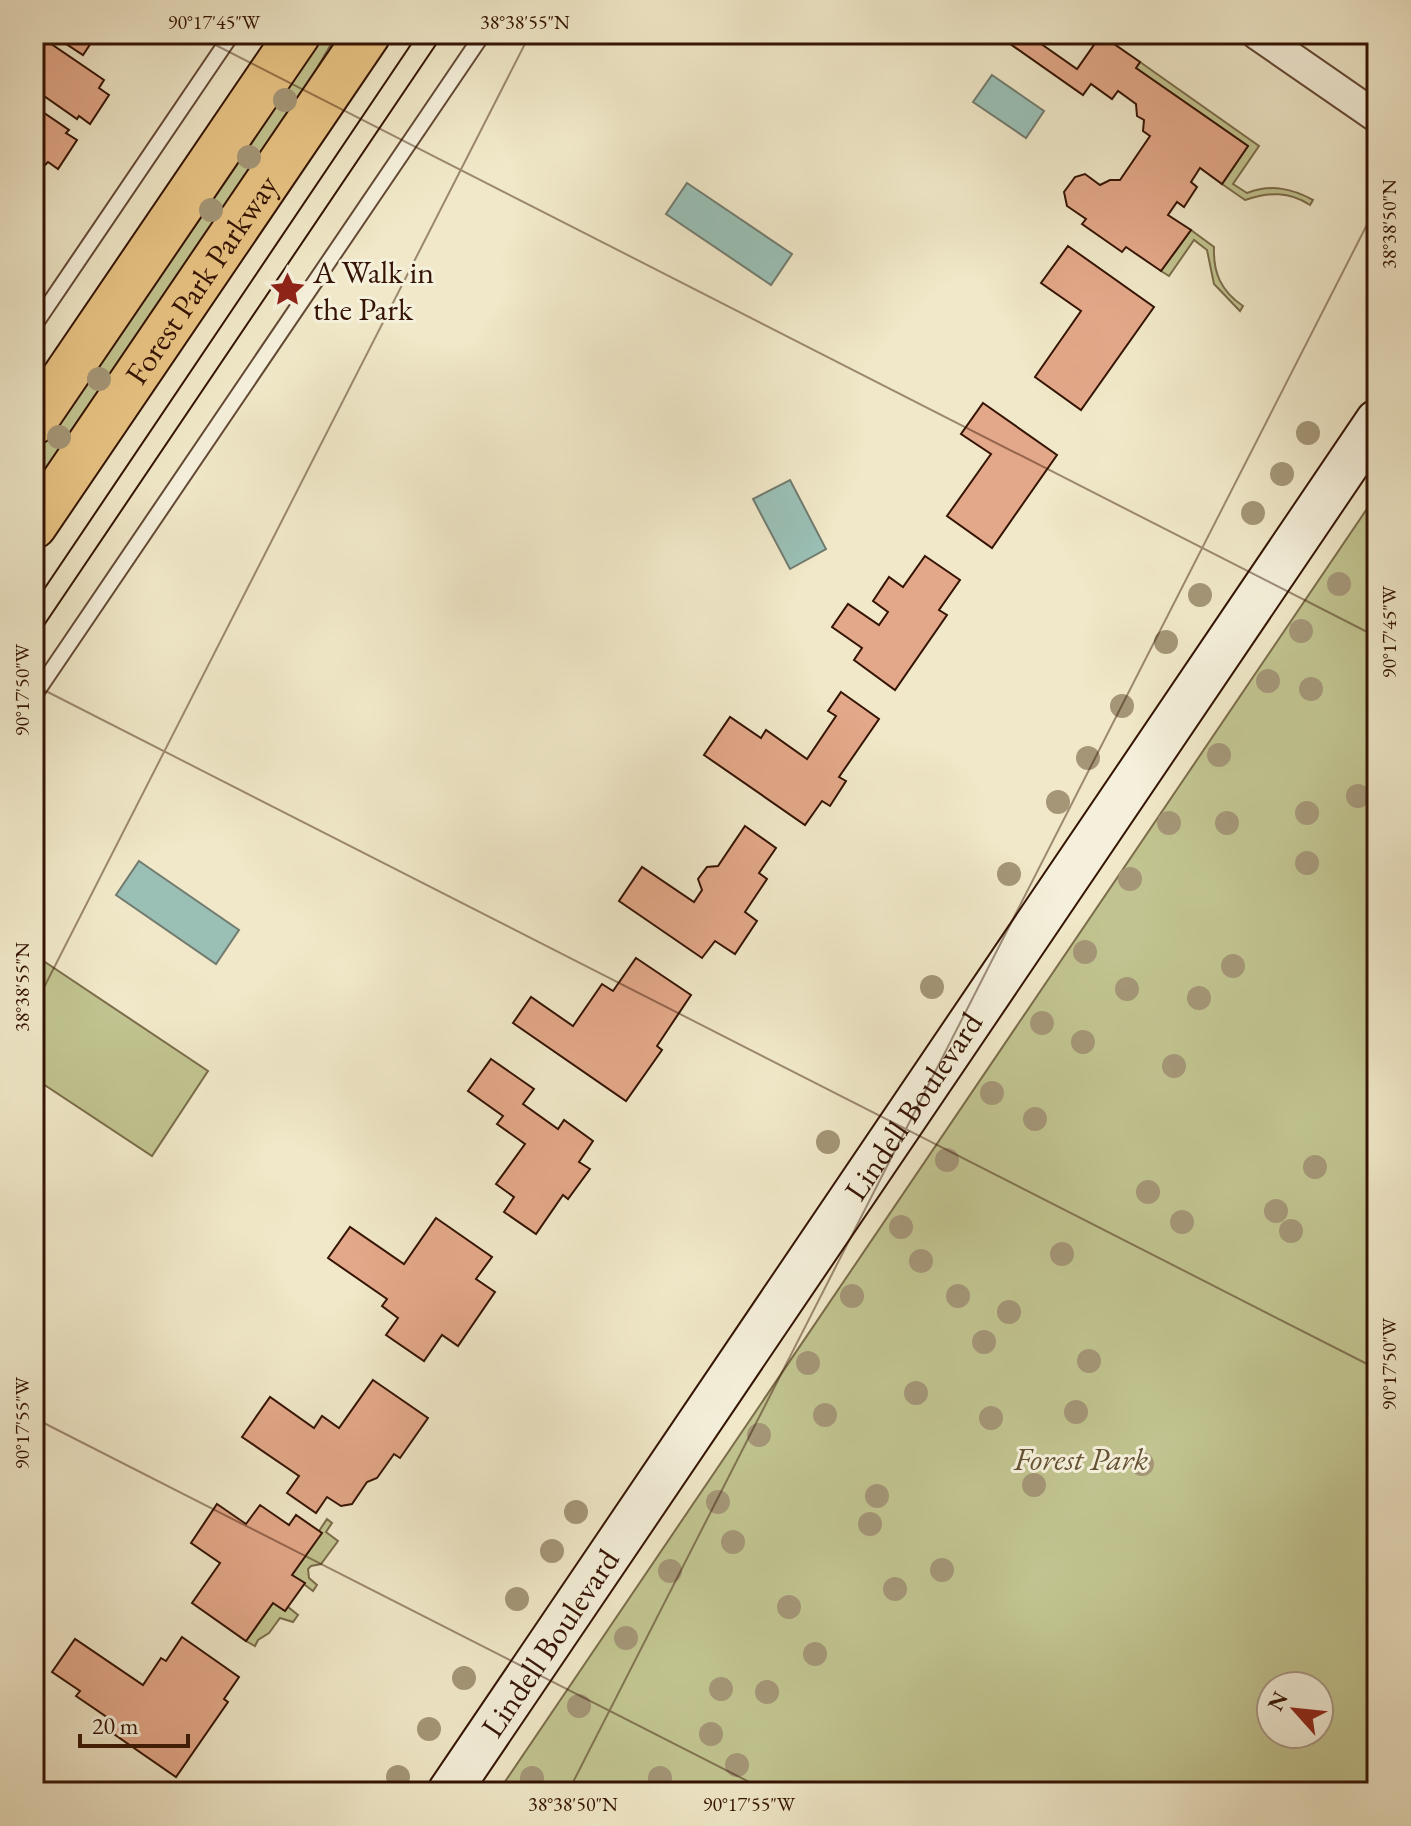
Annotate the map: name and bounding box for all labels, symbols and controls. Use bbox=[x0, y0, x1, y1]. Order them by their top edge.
text: 90°17'45"W bbox=[168, 9, 261, 35]
text: 38°38'55"N bbox=[480, 9, 570, 35]
street label: Forest Park Parkway bbox=[115, 166, 288, 393]
text: 38°38'50"N bbox=[1376, 179, 1402, 269]
place label: A Walk in the Park bbox=[312, 251, 434, 330]
place icon: A Walk in the Park bbox=[268, 271, 306, 309]
text: 90°17'45"W bbox=[1376, 585, 1402, 678]
text: 90°17'50"W bbox=[9, 643, 35, 736]
text: 38°38'55"N bbox=[9, 942, 35, 1032]
street label: Lindell Boulevard bbox=[834, 1003, 992, 1209]
text: 90°17'50"W bbox=[1376, 1317, 1402, 1410]
text: 90°17'55"W bbox=[9, 1376, 35, 1469]
park label: Forest Park bbox=[1013, 1438, 1149, 1480]
street label: Lindell Boulevard bbox=[471, 1540, 629, 1745]
north arrow bbox=[1255, 1670, 1335, 1750]
text: N bbox=[1261, 1686, 1295, 1716]
scale bar bbox=[80, 1698, 188, 1748]
text: 20 m bbox=[92, 1710, 139, 1741]
text: 38°38'50"N bbox=[528, 1791, 618, 1817]
text: 90°17'55"W bbox=[703, 1791, 796, 1817]

